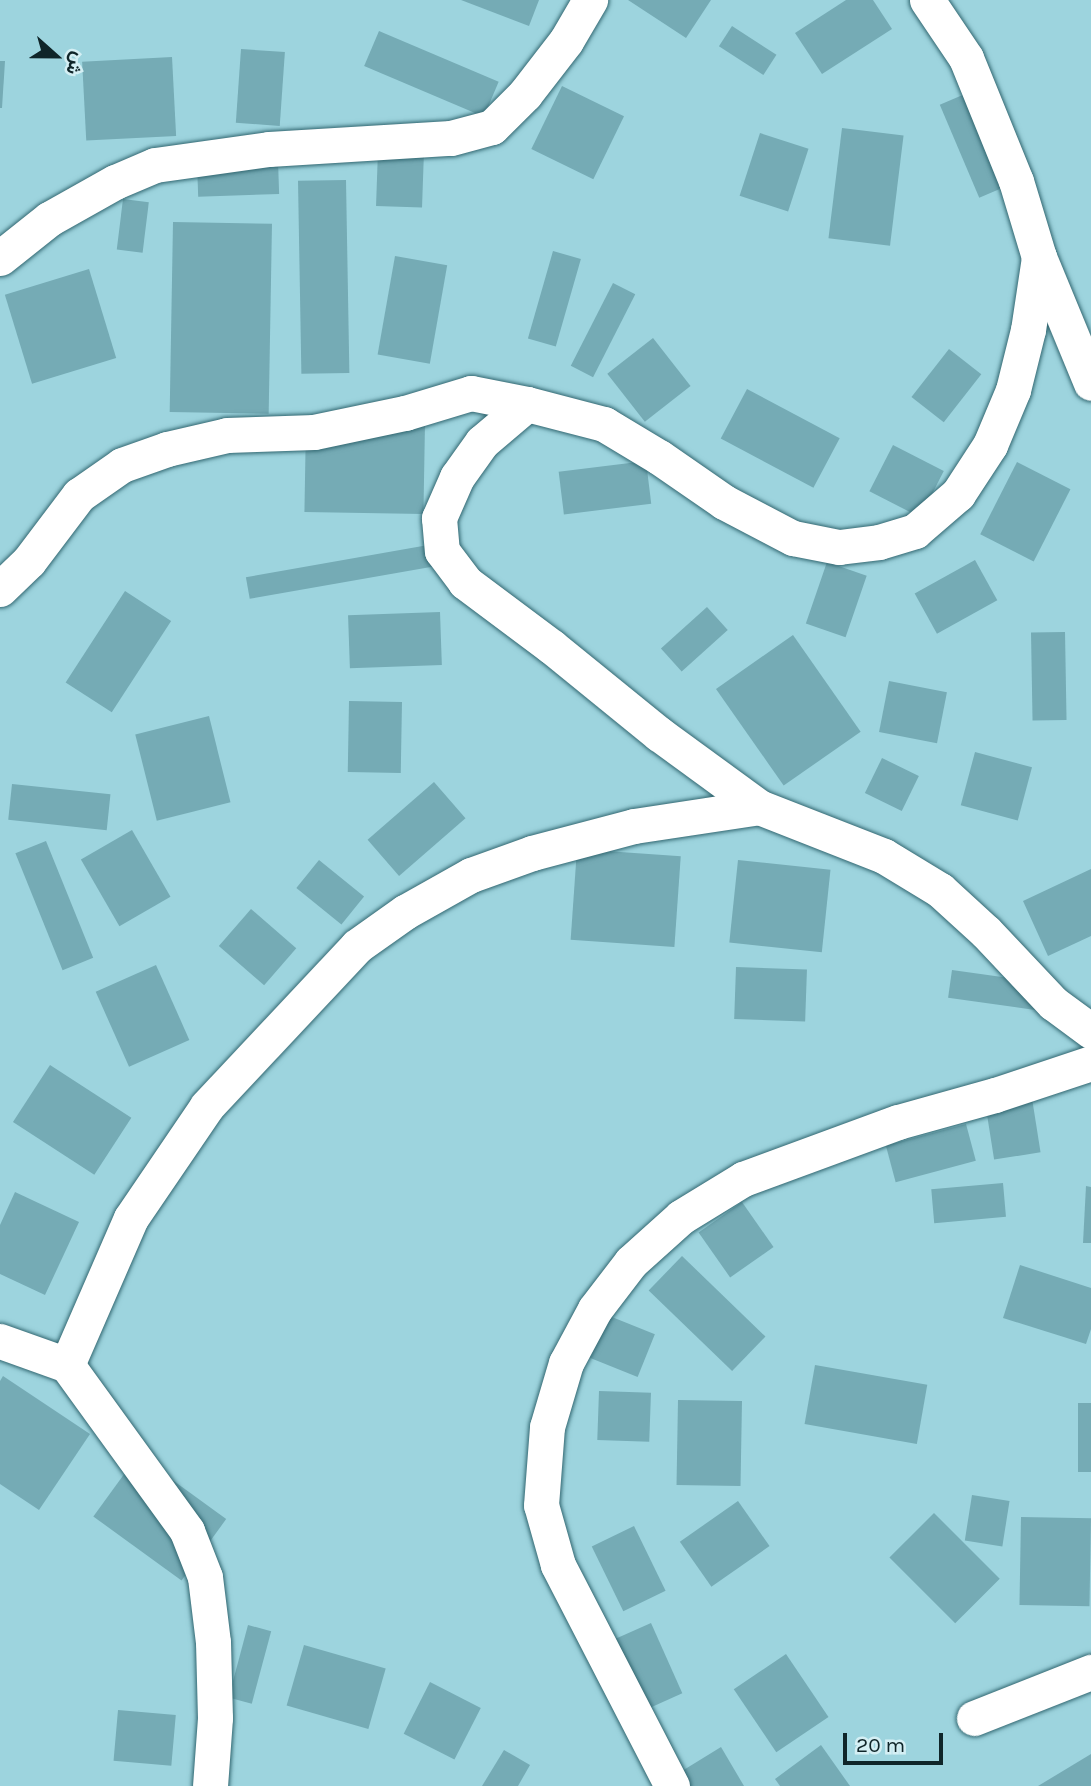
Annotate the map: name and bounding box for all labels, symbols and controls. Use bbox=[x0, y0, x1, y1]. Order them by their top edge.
north arrow bbox=[21, 21, 91, 91]
text: ش bbox=[61, 49, 90, 78]
scale bar bbox=[846, 1720, 946, 1764]
text: 20 m bbox=[856, 1733, 905, 1757]

